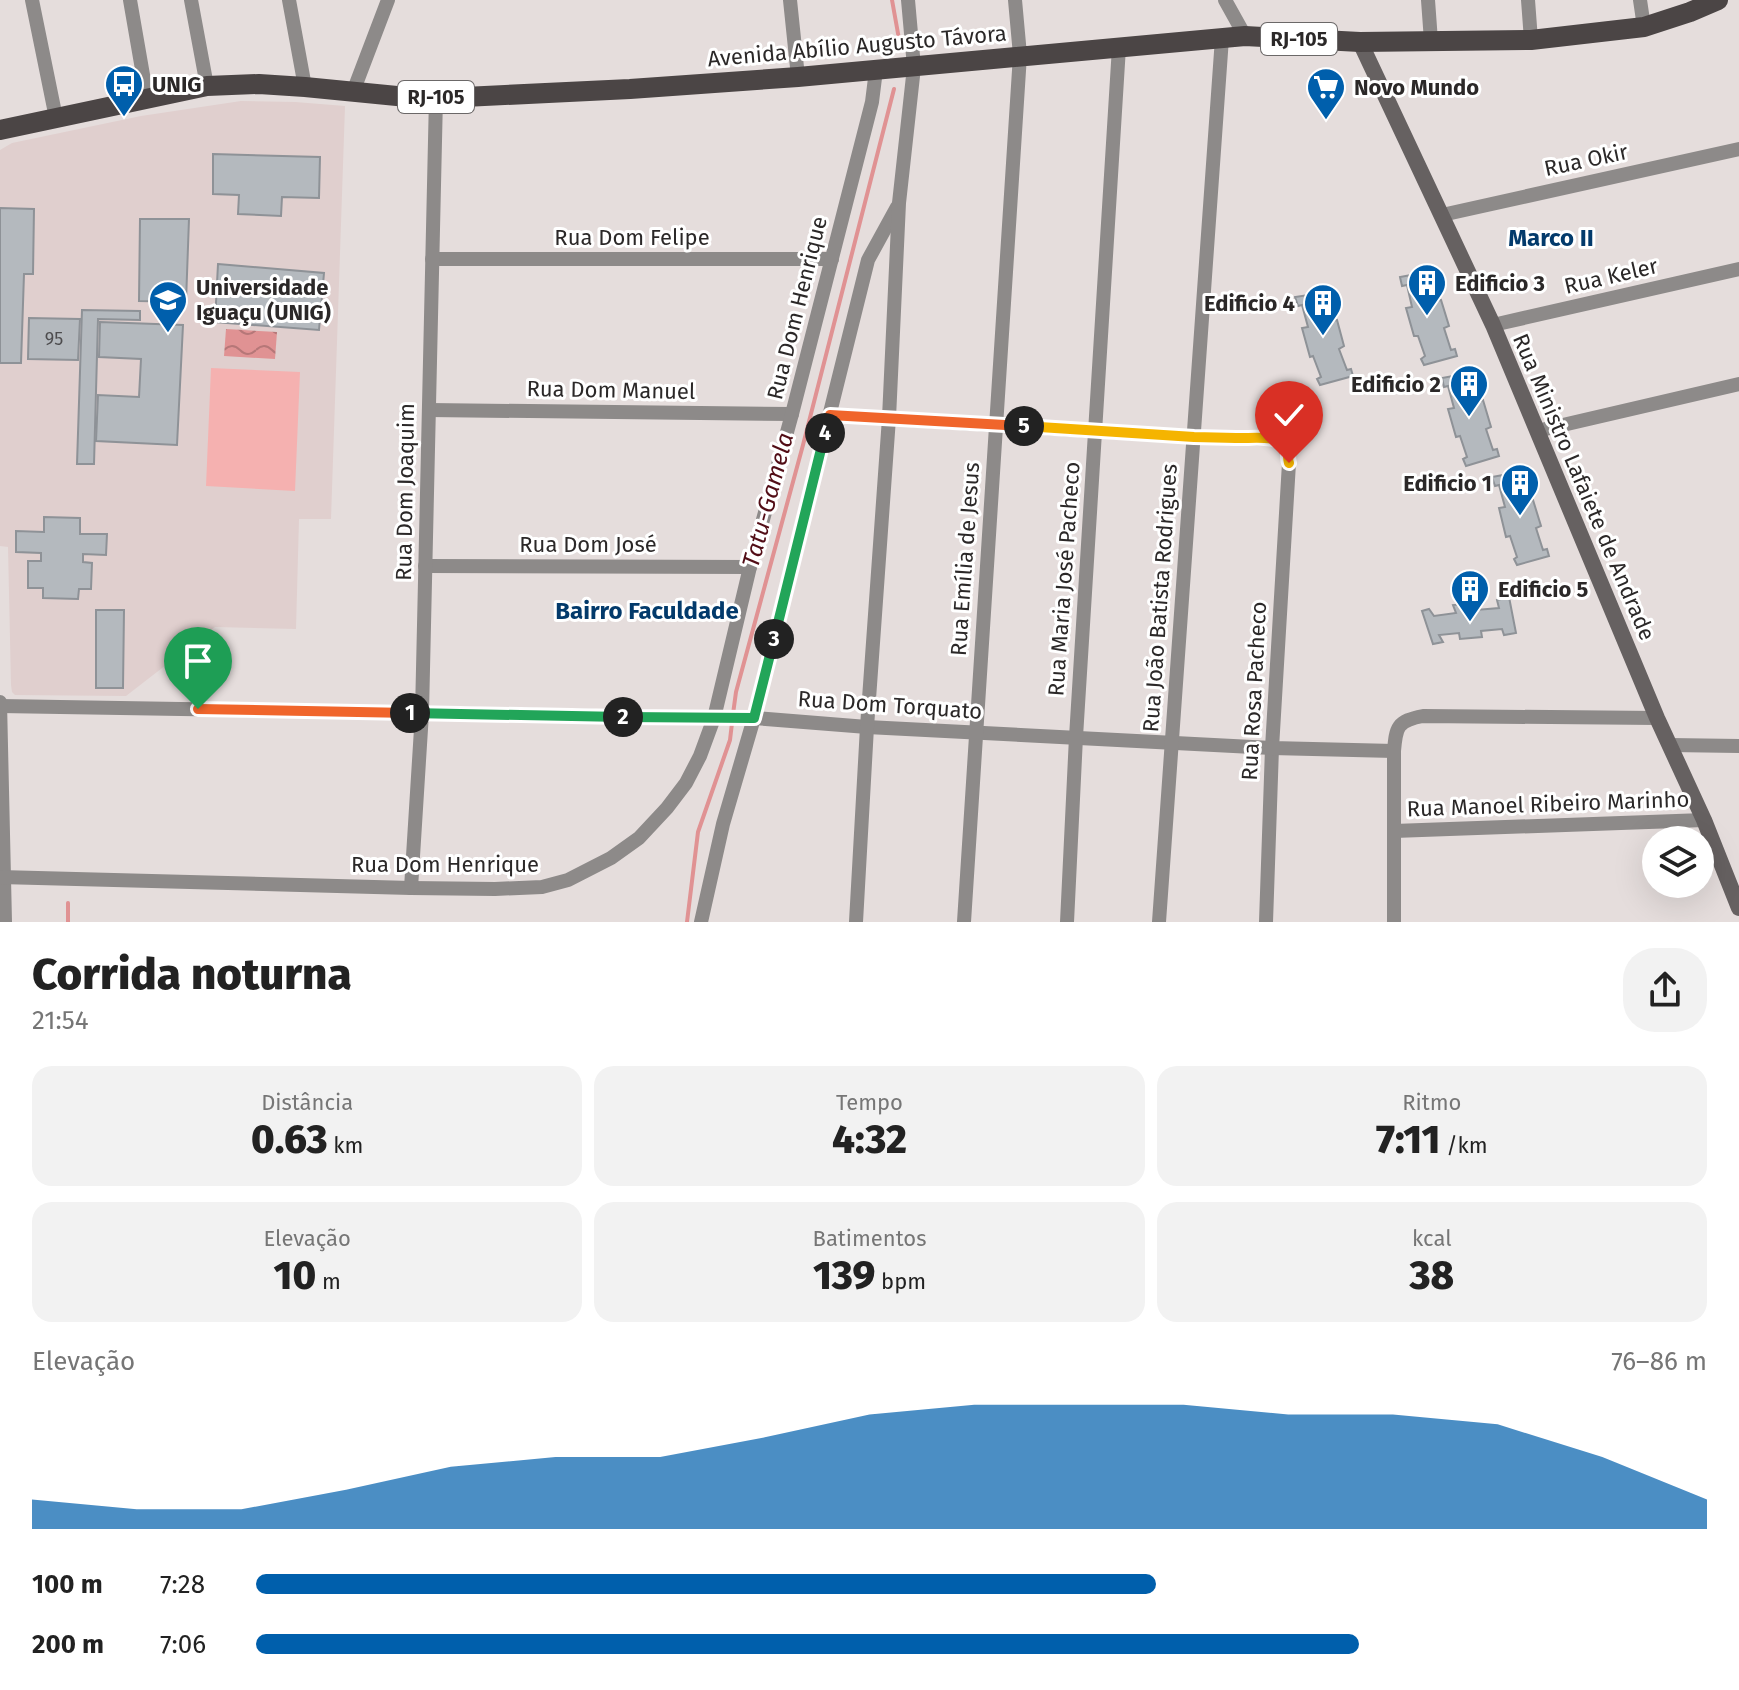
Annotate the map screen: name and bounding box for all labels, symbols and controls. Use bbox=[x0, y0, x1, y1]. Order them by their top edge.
street label: Avenida Abílio Augusto Távora bbox=[706, 19, 1008, 73]
road number: RJ-105 bbox=[1261, 23, 1337, 55]
bus stop icon: UNIG bbox=[103, 63, 145, 118]
supermarket icon: Novo Mundo bbox=[1305, 66, 1347, 121]
place label: UNIG bbox=[152, 71, 202, 98]
place label: Novo Mundo bbox=[1354, 74, 1479, 101]
road number: RJ-105 bbox=[398, 81, 474, 113]
street label: Rua Okir bbox=[1542, 138, 1631, 182]
street label: Rua Dom Henrique bbox=[761, 213, 833, 403]
street label: Rua Dom Felipe bbox=[554, 224, 710, 251]
district label: Marco II bbox=[1508, 224, 1594, 252]
street label: Rua Keler bbox=[1561, 252, 1661, 300]
building icon: Edificio 3 bbox=[1406, 262, 1448, 317]
place label: Edificio 3 bbox=[1455, 270, 1545, 297]
place label: Universidade Iguaçu (UNIG) bbox=[196, 274, 331, 326]
school or university icon: Universidade Iguaçu (UNIG) bbox=[147, 279, 189, 334]
building icon: Edificio 4 bbox=[1302, 282, 1344, 337]
place label: Edificio 4 bbox=[1204, 290, 1295, 317]
house number: 95 bbox=[45, 328, 63, 350]
street label: Rua Ministro Lafaiete de Andrade bbox=[1507, 330, 1661, 644]
building icon: Edificio 2 bbox=[1448, 363, 1490, 418]
place label: Edificio 2 bbox=[1351, 371, 1441, 398]
street label: Rua Dom Manuel bbox=[526, 375, 696, 405]
pin bbox=[1255, 381, 1323, 463]
icon: check bbox=[1267, 393, 1311, 437]
street label: Rua Dom Joaquim bbox=[390, 403, 420, 581]
pin: 5 bbox=[1004, 406, 1044, 446]
text: 5 bbox=[1018, 412, 1030, 439]
pin: 4 bbox=[805, 413, 845, 453]
text: 4 bbox=[819, 419, 831, 446]
water label: Tatu-Gamela bbox=[737, 430, 799, 570]
street label: Rua Emília de Jesus bbox=[945, 461, 985, 657]
street label: Rua Maria José Pacheco bbox=[1042, 461, 1086, 697]
building icon: Edificio 1 bbox=[1499, 462, 1541, 517]
street label: Rua João Batista Rodrigues bbox=[1137, 463, 1183, 733]
place label: Edificio 1 bbox=[1403, 470, 1492, 497]
street label: Rua Dom José bbox=[519, 531, 657, 558]
building icon: Edificio 5 bbox=[1449, 568, 1491, 623]
place label: Edificio 5 bbox=[1498, 576, 1589, 603]
district label: Bairro Faculdade bbox=[555, 597, 739, 625]
street label: Rua Rosa Pacheco bbox=[1236, 601, 1272, 781]
pin: 3 bbox=[754, 619, 794, 659]
text: 3 bbox=[768, 625, 780, 652]
pin bbox=[164, 627, 232, 709]
icon: arrive bbox=[176, 639, 220, 683]
street label: Rua Dom Torquato bbox=[797, 685, 983, 725]
pin: 1 bbox=[390, 693, 430, 733]
pin: 2 bbox=[603, 697, 643, 737]
text: 1 bbox=[405, 699, 415, 726]
text: 2 bbox=[617, 703, 629, 730]
street label: Rua Manoel Ribeiro Marinho bbox=[1406, 786, 1690, 822]
map controls bbox=[1642, 826, 1714, 898]
button: layers bbox=[1642, 826, 1714, 898]
street label: Rua Dom Henrique bbox=[351, 851, 539, 878]
text: Corrida noturna bbox=[32, 948, 352, 1001]
button: share bbox=[1623, 948, 1707, 1032]
text: 21:54 bbox=[32, 1005, 89, 1036]
text: Distância bbox=[261, 1089, 353, 1116]
text: Tempo bbox=[836, 1089, 903, 1116]
text: Ritmo bbox=[1402, 1089, 1461, 1116]
text: 0.63 bbox=[251, 1116, 327, 1164]
text: 4:32 bbox=[832, 1116, 907, 1164]
text: 7:11 bbox=[1376, 1116, 1440, 1164]
text: km bbox=[327, 1132, 363, 1159]
text: /km bbox=[1440, 1132, 1488, 1159]
text: Elevação bbox=[263, 1225, 351, 1252]
text: Batimentos bbox=[813, 1225, 926, 1252]
text: kcal bbox=[1412, 1225, 1452, 1252]
text: 10 bbox=[273, 1252, 316, 1300]
text: 139 bbox=[813, 1252, 875, 1300]
text: 38 bbox=[1410, 1252, 1454, 1300]
text: m bbox=[316, 1268, 341, 1295]
text: bpm bbox=[875, 1268, 926, 1295]
text: Elevação bbox=[32, 1346, 135, 1377]
text: 76–86 m bbox=[1611, 1346, 1707, 1377]
text: 100 m bbox=[32, 1569, 103, 1600]
text: 7:28 bbox=[160, 1569, 205, 1600]
text: 200 m bbox=[32, 1629, 104, 1660]
text: 7:06 bbox=[160, 1629, 206, 1660]

